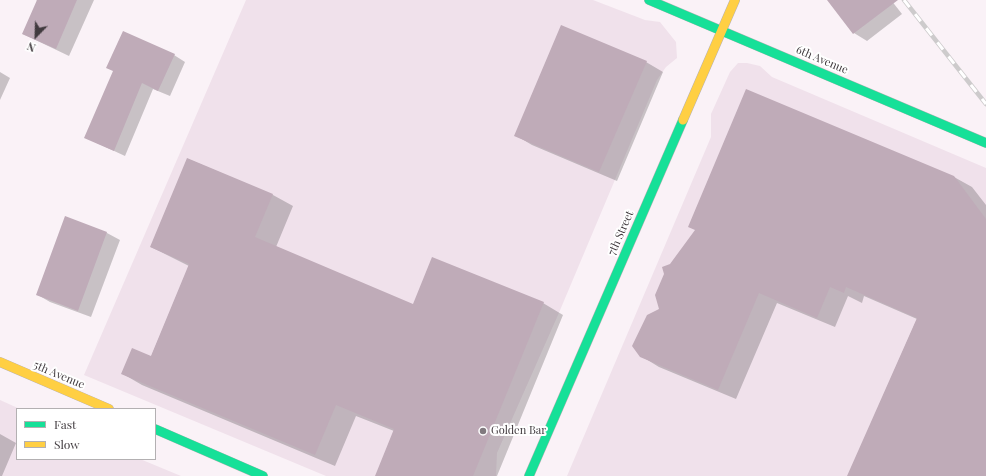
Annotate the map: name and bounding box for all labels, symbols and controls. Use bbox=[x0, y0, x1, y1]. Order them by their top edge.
north arrow bbox=[16, 16, 56, 56]
text: N bbox=[25, 39, 38, 56]
street label: 6th Avenue bbox=[794, 43, 850, 77]
street label: 7th Street bbox=[605, 209, 637, 257]
street label: 5th Avenue bbox=[32, 358, 86, 392]
legend bbox=[16, 408, 156, 460]
text: Fast bbox=[54, 416, 76, 432]
place label: Golden Bar bbox=[491, 424, 546, 438]
marker: Golden Bar bbox=[478, 426, 488, 436]
text: Slow bbox=[54, 436, 80, 452]

